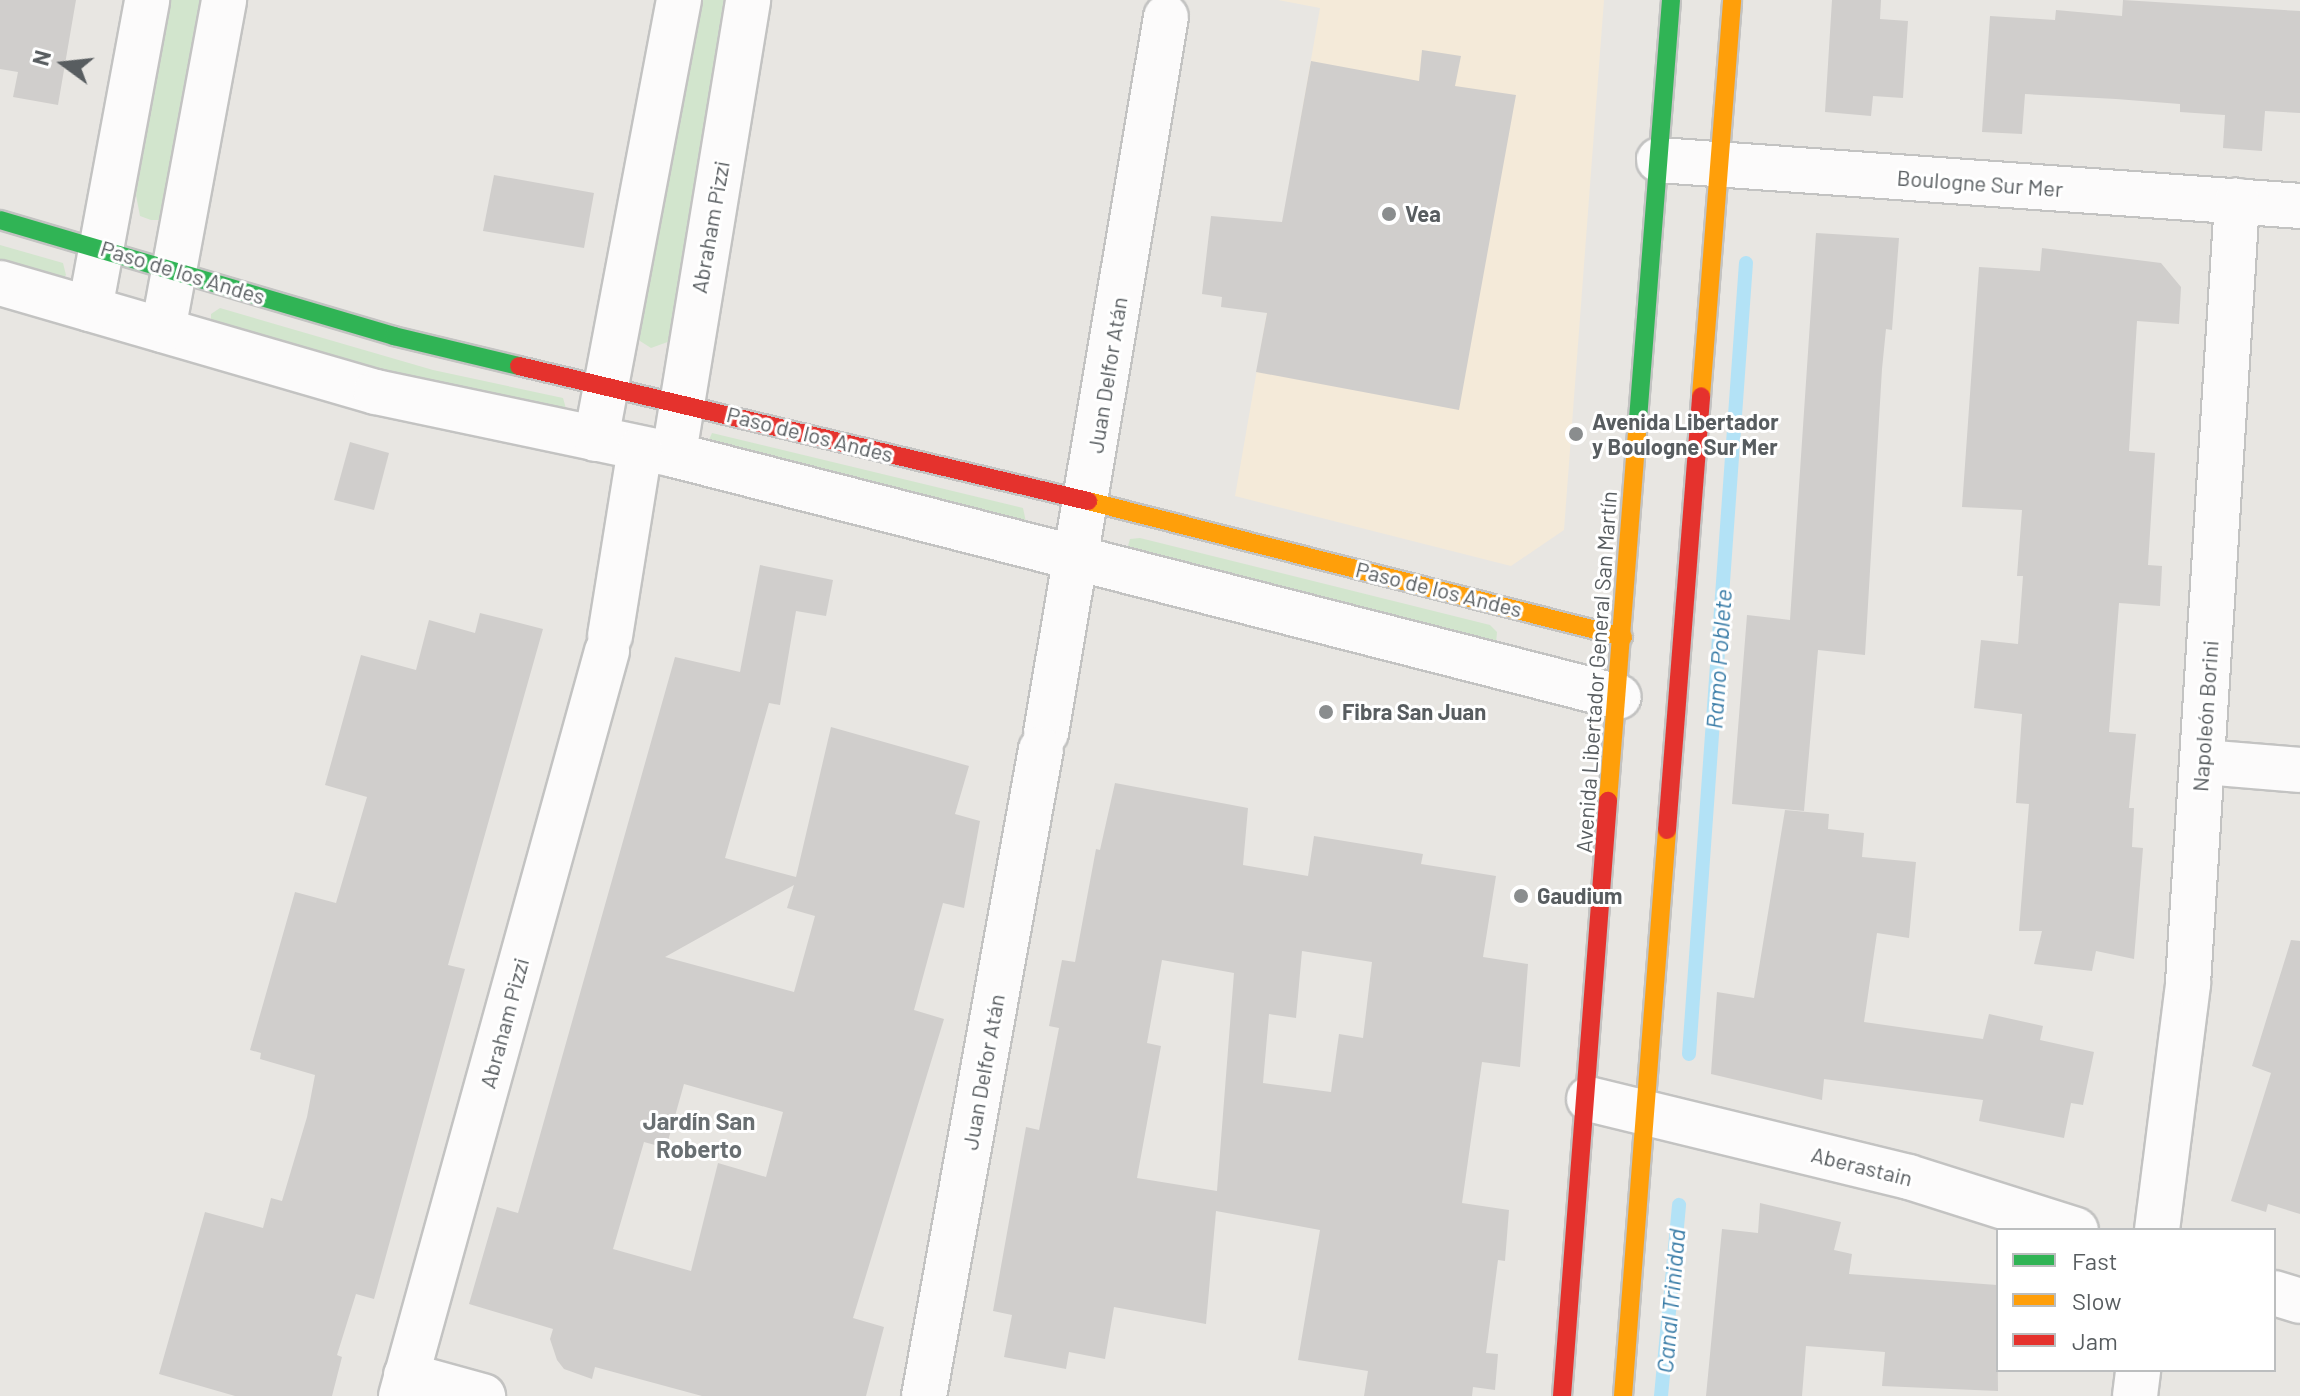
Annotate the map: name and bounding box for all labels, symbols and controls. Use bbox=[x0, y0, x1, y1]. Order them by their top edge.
north arrow bbox=[24, 24, 104, 104]
text: N bbox=[26, 47, 55, 68]
street label: Abraham Pizzi bbox=[685, 159, 735, 295]
street label: Boulogne Sur Mer bbox=[1896, 164, 2064, 202]
place label: Vea bbox=[1405, 201, 1441, 227]
marker: Vea bbox=[1380, 205, 1398, 223]
street label: Paso de los Andes bbox=[98, 234, 268, 310]
street label: Juan Delfor Atán bbox=[1082, 295, 1132, 455]
street label: Paso de los Andes bbox=[724, 401, 896, 467]
place label: Avenida Libertador y Boulogne Sur Mer bbox=[1592, 408, 1779, 460]
marker: Avenida Libertador y Boulogne Sur Mer bbox=[1567, 425, 1585, 443]
street label: Avenida Libertador General San Martín bbox=[1570, 490, 1622, 854]
street label: Paso de los Andes bbox=[1353, 556, 1525, 622]
water label: Ramo Poblete bbox=[1699, 588, 1737, 730]
street label: Napoleón Borini bbox=[2187, 639, 2223, 793]
place label: Fibra San Juan bbox=[1342, 699, 1486, 725]
marker: Fibra San Juan bbox=[1317, 703, 1335, 721]
place label: Gaudium bbox=[1537, 883, 1622, 909]
marker: Gaudium bbox=[1512, 887, 1530, 905]
street label: Abraham Pizzi bbox=[474, 955, 534, 1091]
street label: Juan Delfor Atán bbox=[956, 992, 1010, 1152]
district label: Jardín San Roberto bbox=[643, 1107, 755, 1163]
street label: Aberastain bbox=[1809, 1141, 1915, 1191]
water label: Canal Trinidad bbox=[1649, 1228, 1691, 1374]
legend bbox=[1996, 1228, 2276, 1372]
text: Fast bbox=[2072, 1246, 2117, 1275]
text: Slow bbox=[2072, 1286, 2121, 1315]
text: Jam bbox=[2072, 1326, 2118, 1355]

